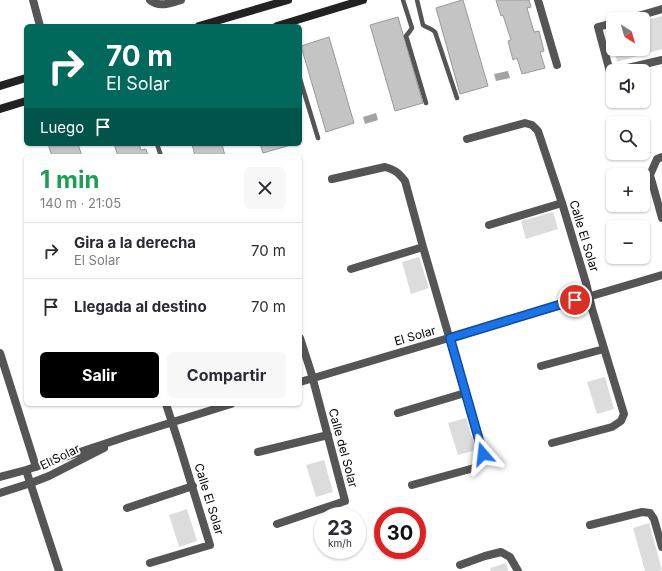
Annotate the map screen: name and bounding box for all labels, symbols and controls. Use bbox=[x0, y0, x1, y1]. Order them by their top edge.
north arrow bbox=[606, 12, 650, 56]
map controls bbox=[606, 12, 650, 264]
text: 70 m bbox=[106, 39, 173, 73]
icon: right bbox=[40, 40, 92, 92]
button: sound bbox=[606, 64, 650, 108]
text: El Solar bbox=[106, 73, 170, 94]
icon: arrive bbox=[92, 116, 114, 138]
button: search bbox=[606, 116, 650, 160]
text: Luego bbox=[40, 118, 84, 137]
text: 1 min bbox=[40, 165, 99, 194]
button: close bbox=[244, 167, 286, 209]
button: + bbox=[606, 168, 650, 212]
text: 140 m · 21:05 bbox=[40, 195, 121, 211]
street label: Calle El Solar bbox=[566, 198, 603, 274]
button: − bbox=[606, 220, 650, 264]
text: Gira a la derecha bbox=[74, 233, 196, 252]
icon: right bbox=[40, 240, 62, 262]
text: 70 m bbox=[251, 241, 286, 260]
text: El Solar bbox=[74, 252, 120, 268]
pin bbox=[558, 283, 592, 317]
icon: arrive bbox=[564, 289, 586, 311]
icon: arrive bbox=[40, 296, 62, 318]
text: Llegada al destino bbox=[74, 297, 207, 316]
text: 70 m bbox=[251, 297, 286, 316]
street label: El Solar bbox=[392, 322, 438, 349]
button: Salir bbox=[40, 352, 159, 398]
button: Compartir bbox=[167, 352, 286, 398]
street label: Calle del Solar bbox=[326, 407, 361, 490]
position arrow bbox=[462, 433, 504, 475]
street label: El Solar bbox=[37, 440, 83, 473]
street label: Calle El Solar bbox=[191, 461, 228, 537]
speed limit sign: 30 bbox=[374, 507, 426, 559]
text: 23 bbox=[327, 516, 353, 540]
text: km/h bbox=[328, 537, 352, 549]

